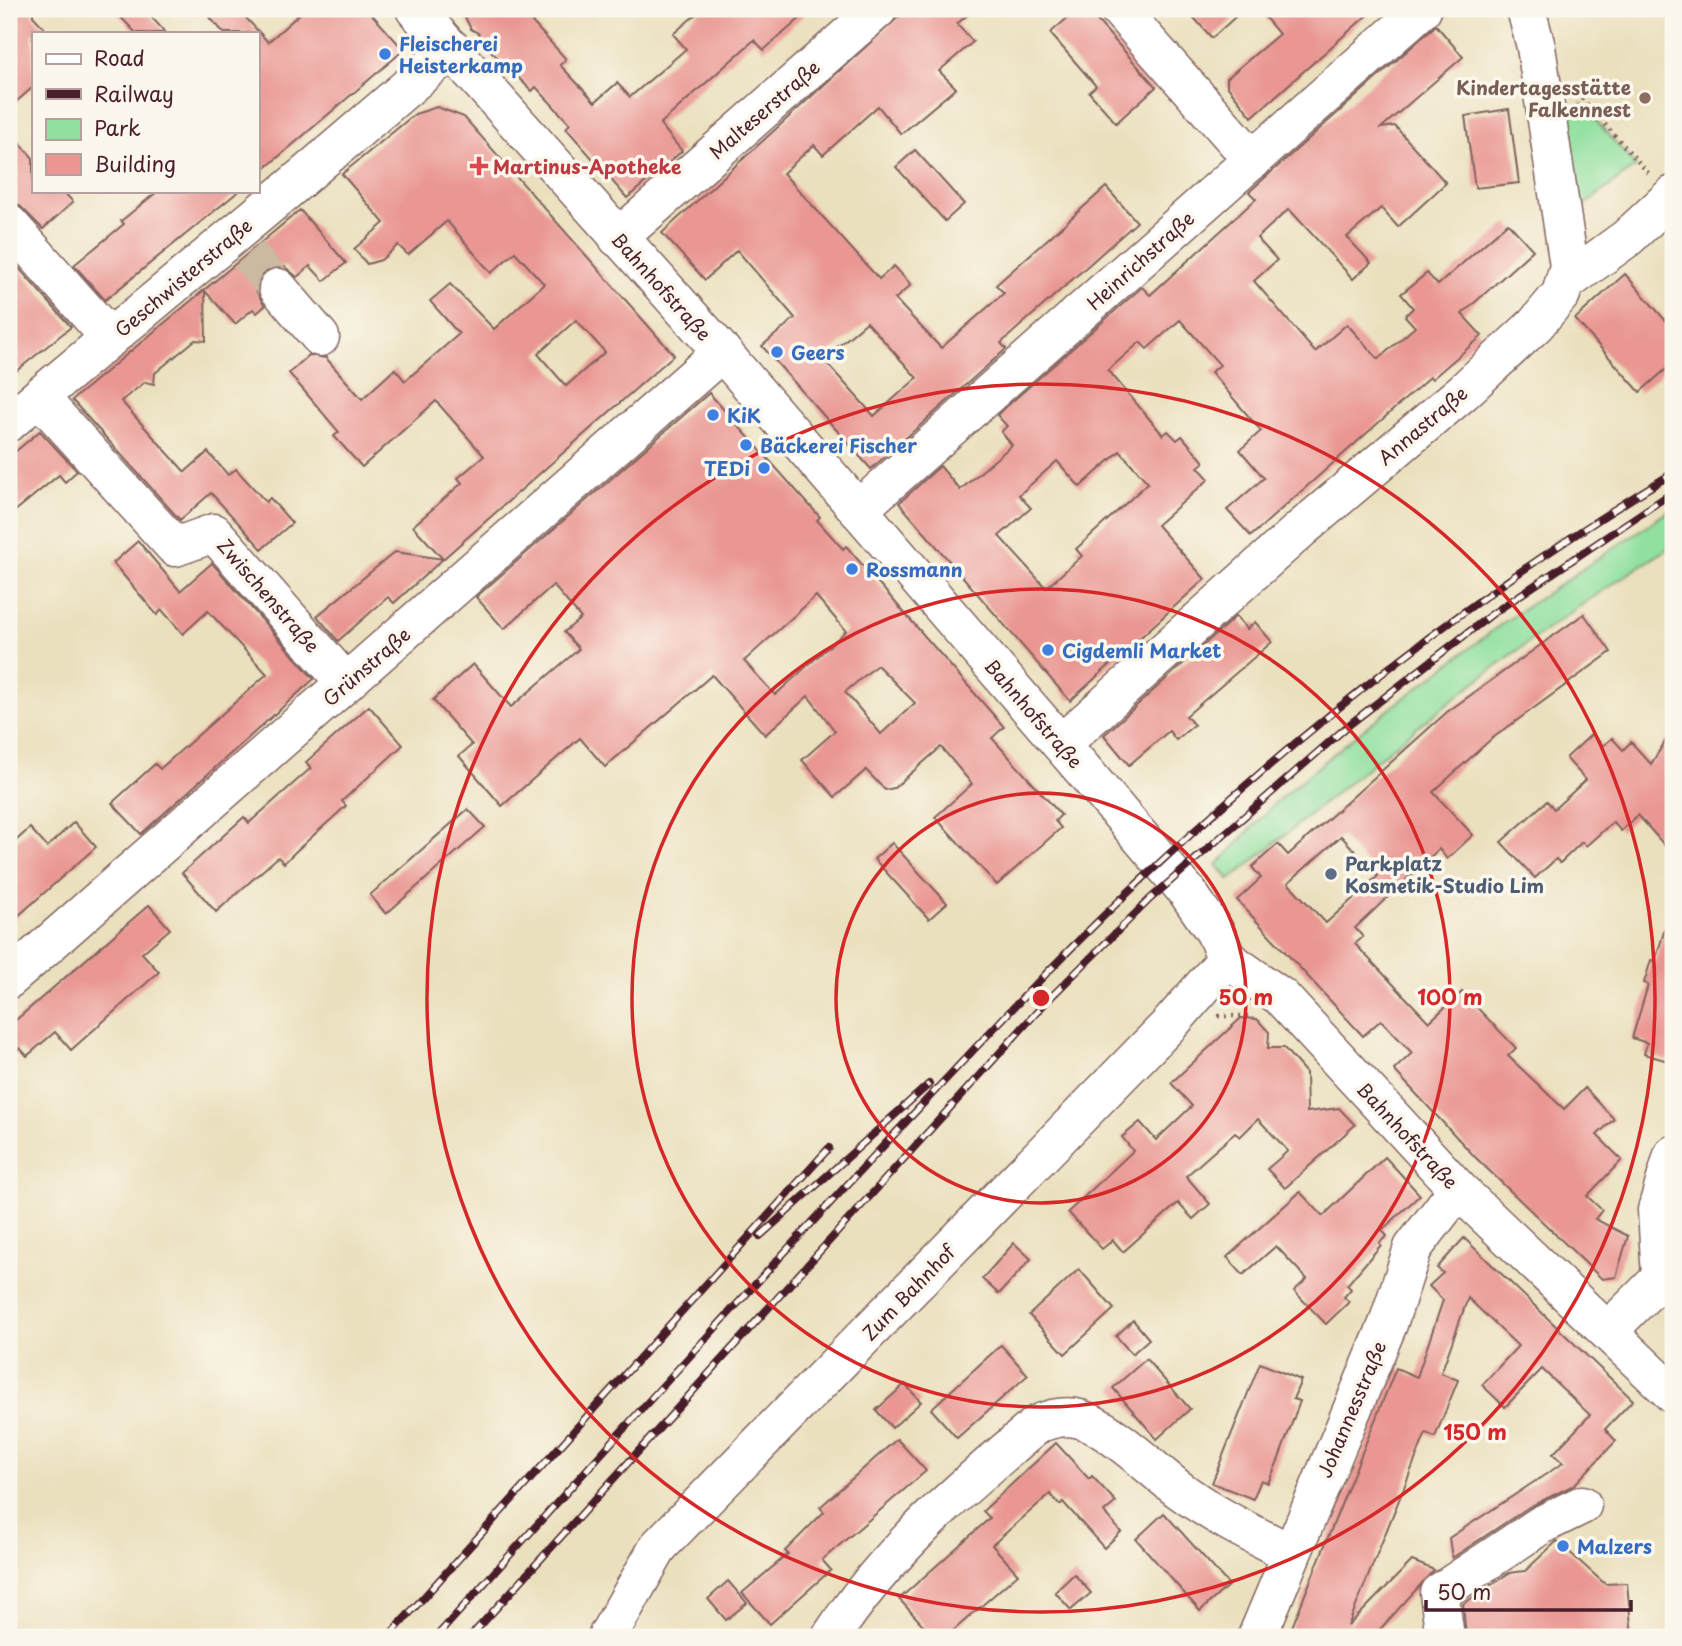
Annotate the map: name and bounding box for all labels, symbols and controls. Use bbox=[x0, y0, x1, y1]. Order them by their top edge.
place label: Fleischerei Heisterkamp bbox=[399, 29, 523, 79]
legend bbox=[32, 32, 259, 192]
text: Road bbox=[94, 41, 145, 73]
marker: Fleischerei Heisterkamp bbox=[377, 46, 393, 62]
street label: Malteserstraße bbox=[702, 53, 826, 165]
place label: Kindertagesstätte Falkennest bbox=[1456, 73, 1631, 123]
text: Railway bbox=[94, 77, 174, 109]
marker: Kindertagesstätte Falkennest bbox=[1637, 90, 1653, 106]
text: Park bbox=[94, 111, 141, 143]
text: Building bbox=[94, 147, 176, 179]
place label: Martinus-Apotheke bbox=[493, 152, 681, 180]
marker: Martinus-Apotheke bbox=[471, 158, 487, 174]
street label: Heinrichstraße bbox=[1080, 204, 1200, 316]
street label: Geschwisterstraße bbox=[108, 211, 258, 343]
street label: Bahnhofstraße bbox=[606, 226, 718, 346]
place label: Geers bbox=[791, 338, 845, 366]
marker: Geers bbox=[769, 344, 785, 360]
street label: Annastraße bbox=[1371, 379, 1473, 471]
place label: KiK bbox=[727, 401, 761, 429]
marker: KiK bbox=[705, 407, 721, 423]
place label: Bäckerei Fischer bbox=[760, 431, 917, 459]
marker: Bäckerei Fischer bbox=[738, 437, 754, 453]
place label: TEDi bbox=[704, 454, 750, 482]
marker: TEDi bbox=[756, 460, 772, 476]
street label: Zwischenstraße bbox=[211, 532, 327, 658]
place label: Rossmann bbox=[866, 555, 963, 583]
marker: Rossmann bbox=[844, 561, 860, 577]
street label: Grünstraße bbox=[316, 620, 416, 712]
place label: Cigdemli Market bbox=[1062, 636, 1222, 664]
marker: Cigdemli Market bbox=[1040, 642, 1056, 658]
street label: Bahnhofstraße bbox=[978, 652, 1090, 774]
place label: Parkplatz Kosmetik-Studio Lim bbox=[1345, 849, 1544, 899]
marker: Parkplatz Kosmetik-Studio Lim bbox=[1323, 866, 1339, 882]
text: 50 m bbox=[1219, 980, 1273, 1012]
text: 100 m bbox=[1417, 980, 1483, 1012]
centre of rings bbox=[1029, 986, 1053, 1010]
street label: Bahnhofstraße bbox=[1351, 1075, 1465, 1195]
street label: Zum Bahnhof bbox=[855, 1237, 962, 1346]
street label: Johannesstraße bbox=[1310, 1336, 1392, 1482]
text: 150 m bbox=[1443, 1415, 1507, 1447]
place label: Malzers bbox=[1577, 1532, 1652, 1560]
marker: Malzers bbox=[1555, 1538, 1571, 1554]
scale bar bbox=[1426, 1569, 1631, 1613]
text: 50 m bbox=[1437, 1575, 1491, 1607]

